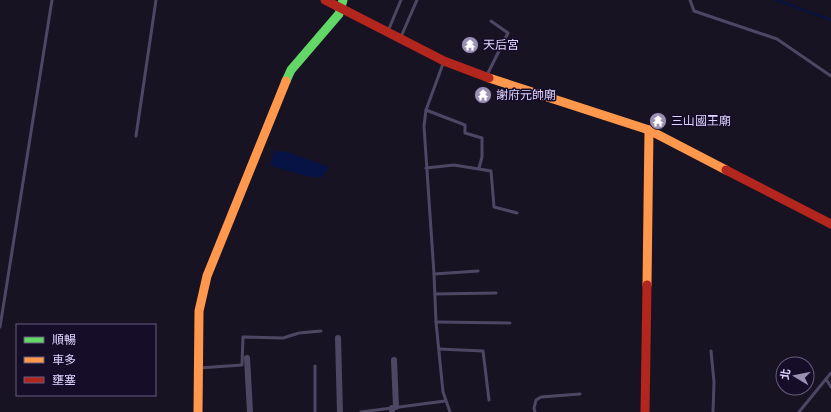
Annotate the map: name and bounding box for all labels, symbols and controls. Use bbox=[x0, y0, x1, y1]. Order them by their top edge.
temple icon: 天后宮 bbox=[460, 35, 480, 55]
place label: 天后宮 bbox=[483, 37, 519, 52]
temple icon: 謝府元帥廟 bbox=[473, 85, 493, 105]
place label: 謝府元帥廟 bbox=[496, 87, 556, 102]
temple icon: 三山國王廟 bbox=[648, 111, 668, 131]
place label: 三山國王廟 bbox=[671, 113, 731, 128]
legend bbox=[16, 324, 156, 396]
text: 順暢 bbox=[52, 332, 76, 347]
text: 車多 bbox=[52, 352, 76, 367]
north arrow bbox=[775, 356, 815, 396]
text: 北 bbox=[777, 368, 793, 381]
text: 壅塞 bbox=[52, 372, 76, 387]

